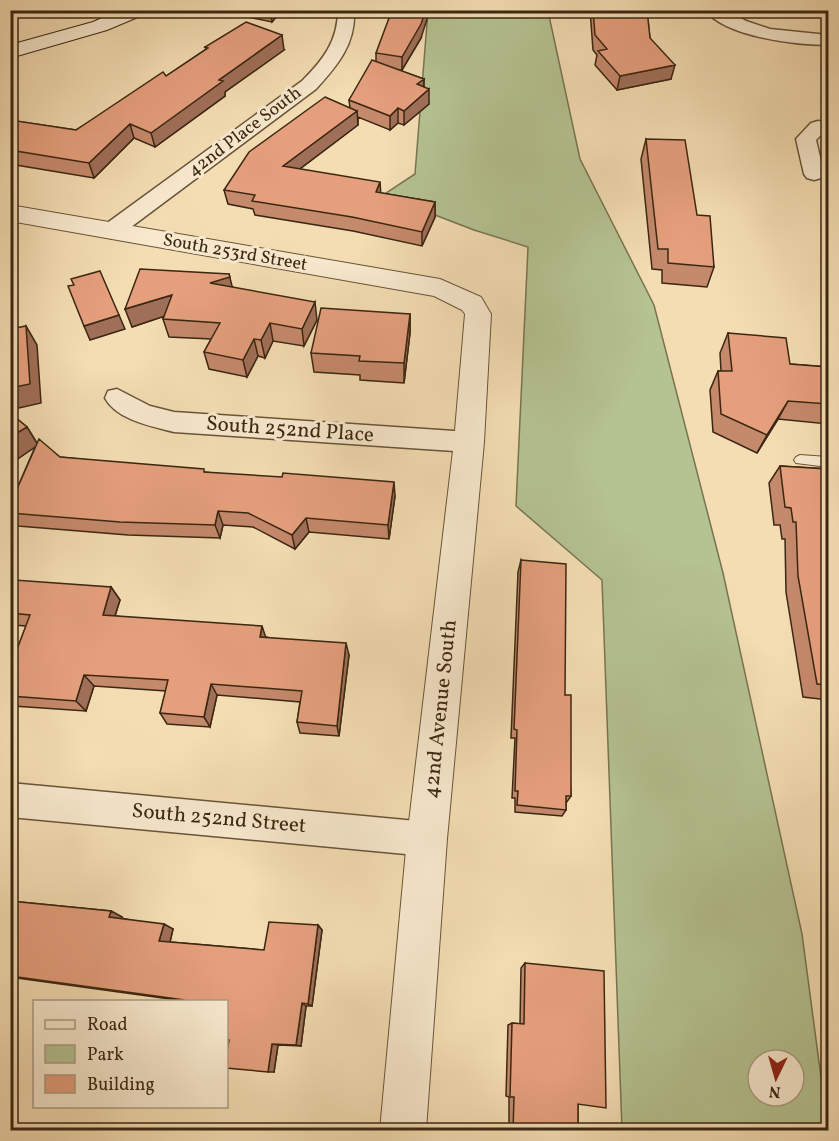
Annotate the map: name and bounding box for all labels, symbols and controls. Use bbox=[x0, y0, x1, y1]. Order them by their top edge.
street label: 42nd Place South bbox=[183, 81, 307, 183]
street label: South 253rd Street bbox=[161, 228, 309, 278]
street label: South 252nd Place bbox=[205, 410, 375, 450]
street label: 42nd Avenue South bbox=[417, 618, 465, 800]
street label: South 252nd Street bbox=[131, 797, 307, 841]
legend bbox=[33, 1000, 228, 1108]
text: Road bbox=[87, 1013, 128, 1038]
text: Park bbox=[87, 1043, 124, 1068]
north arrow bbox=[746, 1048, 806, 1108]
text: Building bbox=[87, 1073, 155, 1098]
text: N bbox=[768, 1079, 782, 1102]

